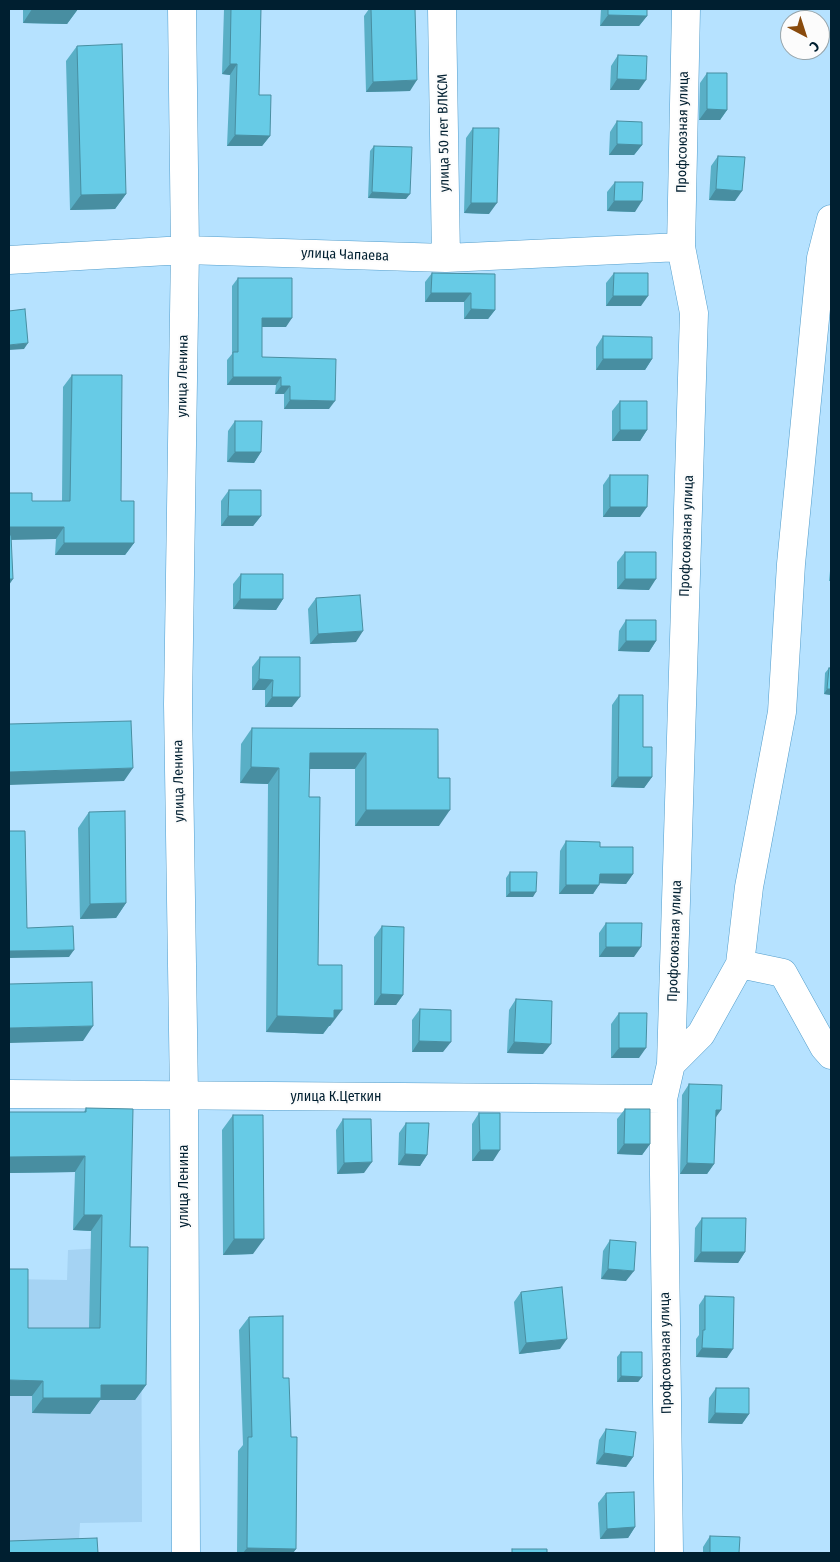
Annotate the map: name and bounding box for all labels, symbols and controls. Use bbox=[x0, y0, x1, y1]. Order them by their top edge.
north arrow bbox=[780, 10, 830, 60]
text: С bbox=[806, 37, 823, 55]
street label: Профсоюзная улица bbox=[674, 71, 692, 193]
street label: улица 50 лет ВЛКСМ bbox=[435, 74, 453, 192]
street label: улица Чапаева bbox=[301, 245, 389, 265]
street label: улица Ленина bbox=[174, 334, 192, 418]
street label: Профсоюзная улица bbox=[676, 475, 698, 597]
street label: улица Ленина bbox=[170, 739, 188, 823]
street label: Профсоюзная улица bbox=[664, 880, 686, 1002]
street label: улица К.Цеткин bbox=[290, 1089, 382, 1105]
street label: улица Ленина bbox=[176, 1145, 192, 1227]
street label: Профсоюзная улица bbox=[657, 1292, 675, 1414]

